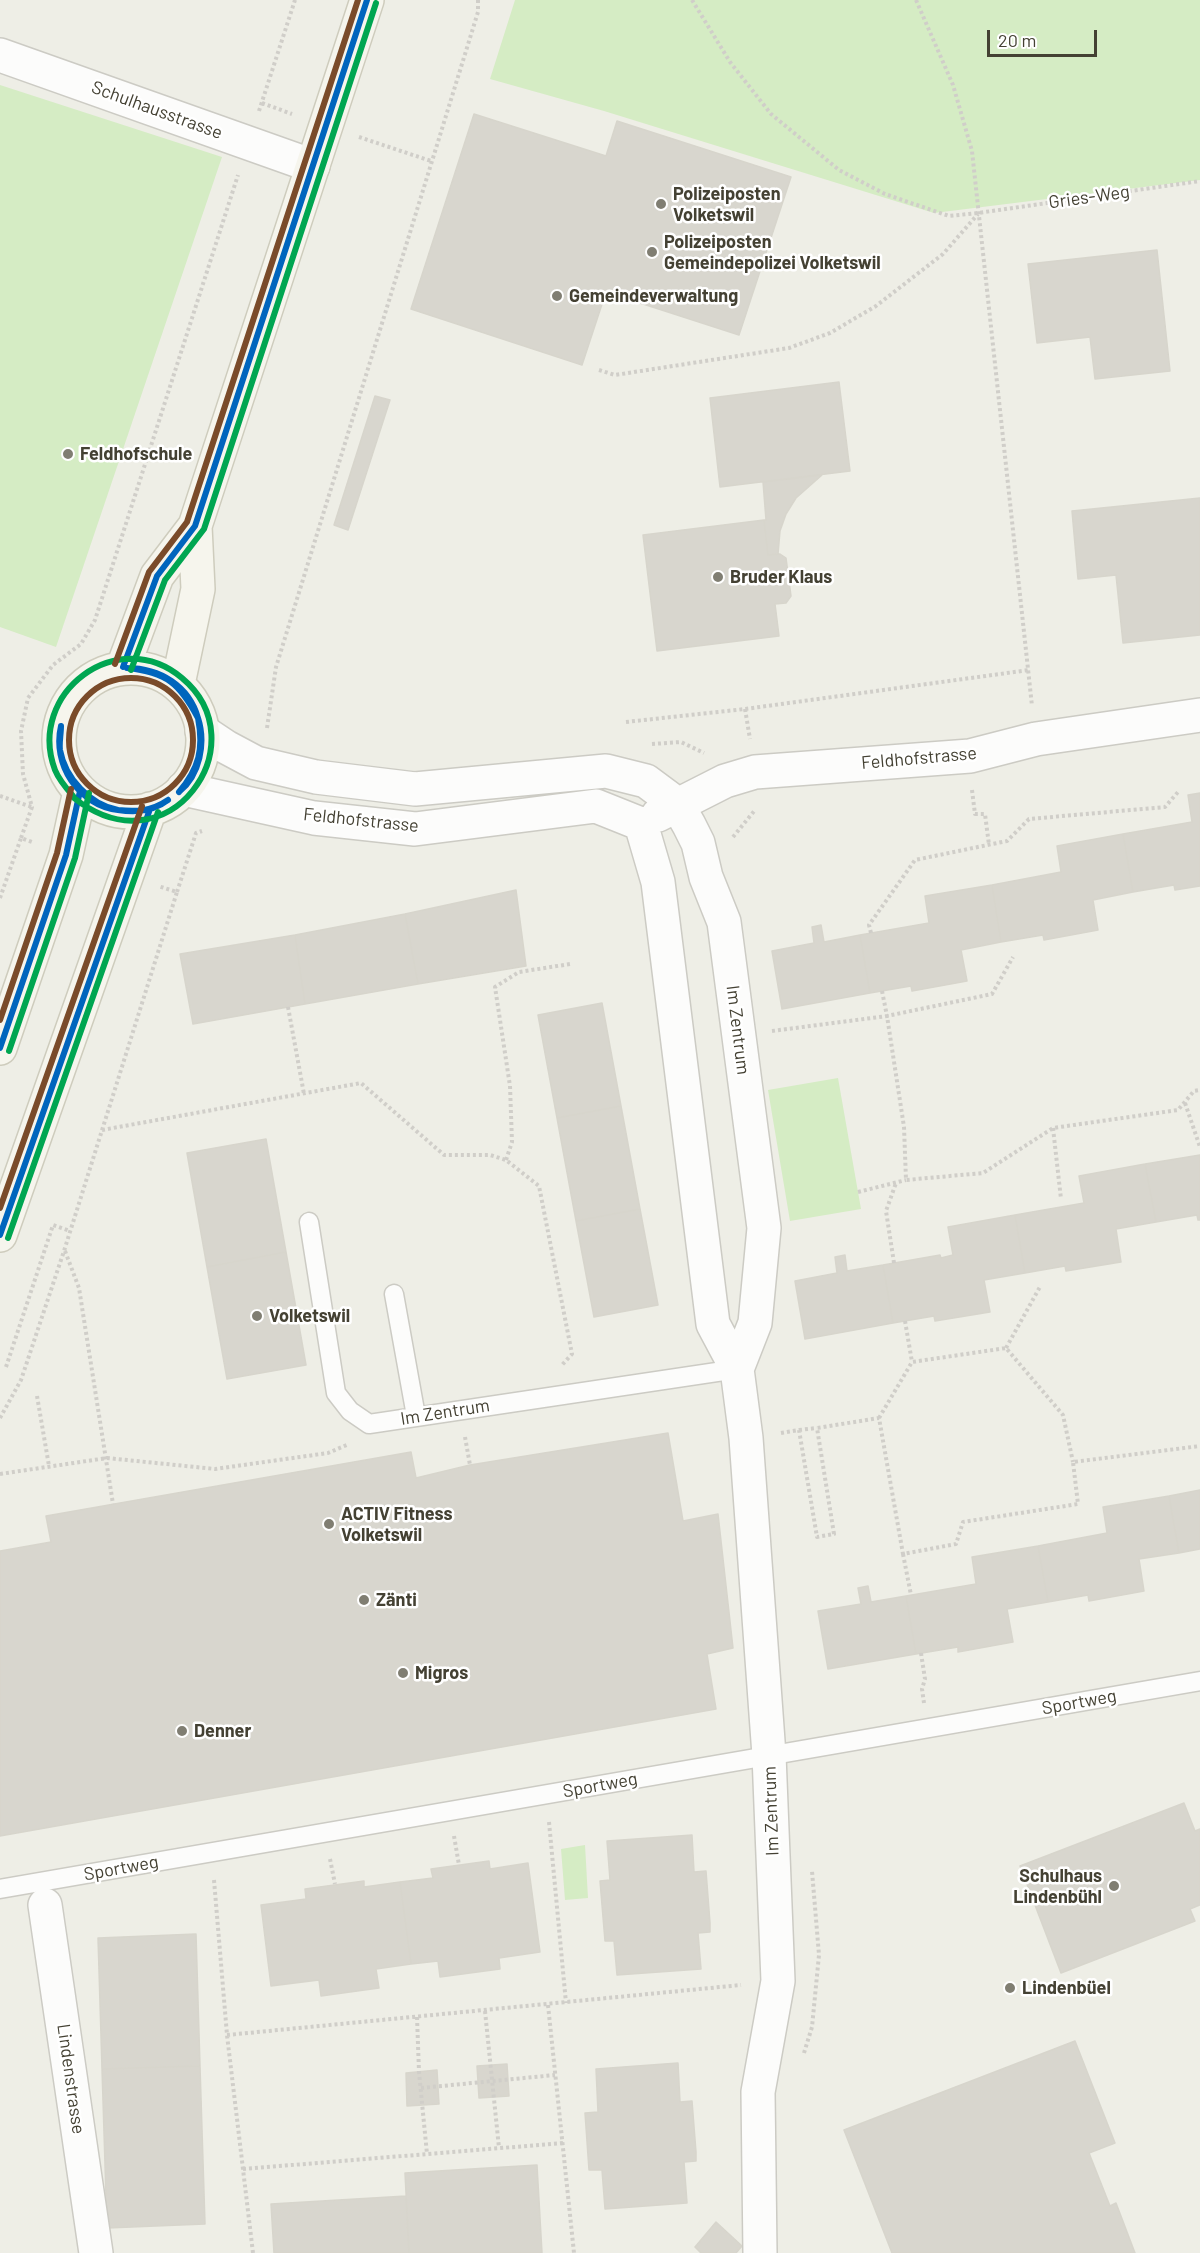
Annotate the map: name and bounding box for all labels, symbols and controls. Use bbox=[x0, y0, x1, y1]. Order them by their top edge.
scale bar bbox=[990, 18, 1100, 56]
text: 20 m bbox=[998, 29, 1036, 51]
street label: Schulhausstrasse bbox=[89, 76, 225, 144]
street label: Gries-Weg bbox=[1047, 181, 1131, 213]
place label: Polizeiposten Volketswil bbox=[673, 183, 781, 226]
marker: Polizeiposten Volketswil bbox=[654, 197, 668, 211]
place label: Polizeiposten Gemeindepolizei Volketswil bbox=[664, 231, 881, 274]
marker: Polizeiposten Gemeindepolizei Volketswil bbox=[645, 245, 659, 259]
place label: Gemeindeverwaltung bbox=[569, 285, 738, 307]
marker: Gemeindeverwaltung bbox=[550, 289, 564, 303]
place label: Feldhofschule bbox=[80, 443, 192, 465]
marker: Feldhofschule bbox=[61, 447, 75, 461]
place label: Bruder Klaus bbox=[730, 566, 832, 588]
marker: Bruder Klaus bbox=[711, 570, 725, 584]
street label: Feldhofstrasse bbox=[860, 742, 978, 774]
street label: Feldhofstrasse bbox=[302, 803, 420, 837]
street label: Im Zentrum bbox=[722, 984, 754, 1076]
place label: Volketswil bbox=[269, 1305, 350, 1327]
marker: Volketswil bbox=[250, 1309, 264, 1323]
street label: Im Zentrum bbox=[399, 1394, 491, 1430]
place label: ACTIV Fitness Volketswil bbox=[341, 1503, 453, 1546]
marker: ACTIV Fitness Volketswil bbox=[322, 1517, 336, 1531]
place label: Zänti bbox=[376, 1589, 417, 1611]
marker: Zänti bbox=[357, 1593, 371, 1607]
place label: Migros bbox=[415, 1662, 468, 1684]
marker: Migros bbox=[396, 1666, 410, 1680]
street label: Sportweg bbox=[1040, 1685, 1118, 1719]
place label: Denner bbox=[194, 1720, 251, 1742]
marker: Denner bbox=[175, 1724, 189, 1738]
street label: Im Zentrum bbox=[759, 1766, 783, 1856]
street label: Sportweg bbox=[561, 1768, 639, 1802]
street label: Sportweg bbox=[82, 1851, 160, 1885]
place label: Schulhaus Lindenbühl bbox=[1013, 1865, 1102, 1908]
marker: Schulhaus Lindenbühl bbox=[1107, 1879, 1121, 1893]
place label: Lindenbüel bbox=[1022, 1977, 1111, 1999]
marker: Lindenbüel bbox=[1003, 1981, 1017, 1995]
street label: Lindenstrasse bbox=[53, 2023, 89, 2135]

